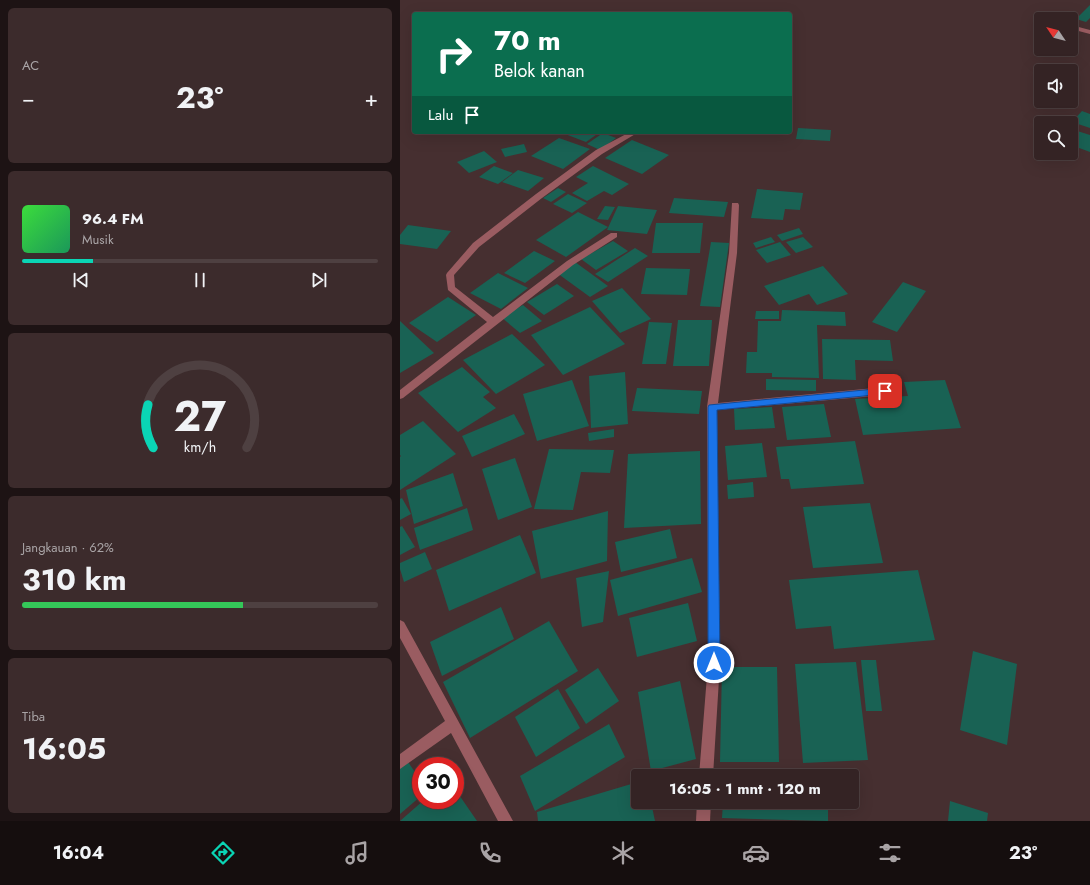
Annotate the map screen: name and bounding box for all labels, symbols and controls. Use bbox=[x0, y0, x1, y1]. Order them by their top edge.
north arrow bbox=[1034, 12, 1078, 56]
map controls bbox=[1034, 12, 1078, 160]
text: 70 m bbox=[494, 20, 561, 61]
icon: right bbox=[428, 28, 480, 80]
text: AC bbox=[22, 56, 39, 75]
text: Belok kanan bbox=[494, 58, 585, 84]
button: sound bbox=[1034, 64, 1078, 108]
text: 23° bbox=[176, 76, 223, 119]
text: − bbox=[22, 82, 35, 114]
text: + bbox=[364, 82, 378, 114]
text: Lalu bbox=[428, 104, 453, 126]
icon: arrive bbox=[461, 104, 483, 126]
button: search bbox=[1034, 116, 1078, 160]
text: 96.4 FM bbox=[82, 208, 144, 230]
text: Musik bbox=[82, 230, 114, 249]
icon: previous bbox=[70, 269, 92, 291]
icon: pause bbox=[189, 269, 211, 291]
icon: next bbox=[308, 269, 330, 291]
pin bbox=[868, 374, 902, 408]
icon: arrive bbox=[874, 380, 896, 402]
text: 27 bbox=[174, 386, 226, 447]
text: km/h bbox=[184, 437, 216, 457]
text: Jangkauan · 62% bbox=[22, 538, 114, 557]
text: 310 km bbox=[22, 558, 127, 601]
position arrow bbox=[693, 642, 735, 684]
text: Tiba bbox=[22, 707, 45, 726]
text: 16:05 bbox=[22, 727, 106, 770]
speed limit sign: 30 bbox=[412, 757, 464, 809]
text: 16:05 · 1 mnt · 120 m bbox=[669, 778, 821, 800]
icon: directions bbox=[209, 839, 237, 867]
icon: music bbox=[343, 839, 371, 867]
icon: phone bbox=[476, 839, 504, 867]
icon: climate bbox=[609, 839, 637, 867]
icon: car bbox=[742, 839, 770, 867]
icon: filters bbox=[876, 839, 904, 867]
text: 16:04 bbox=[53, 840, 104, 866]
text: 23° bbox=[1009, 840, 1037, 866]

